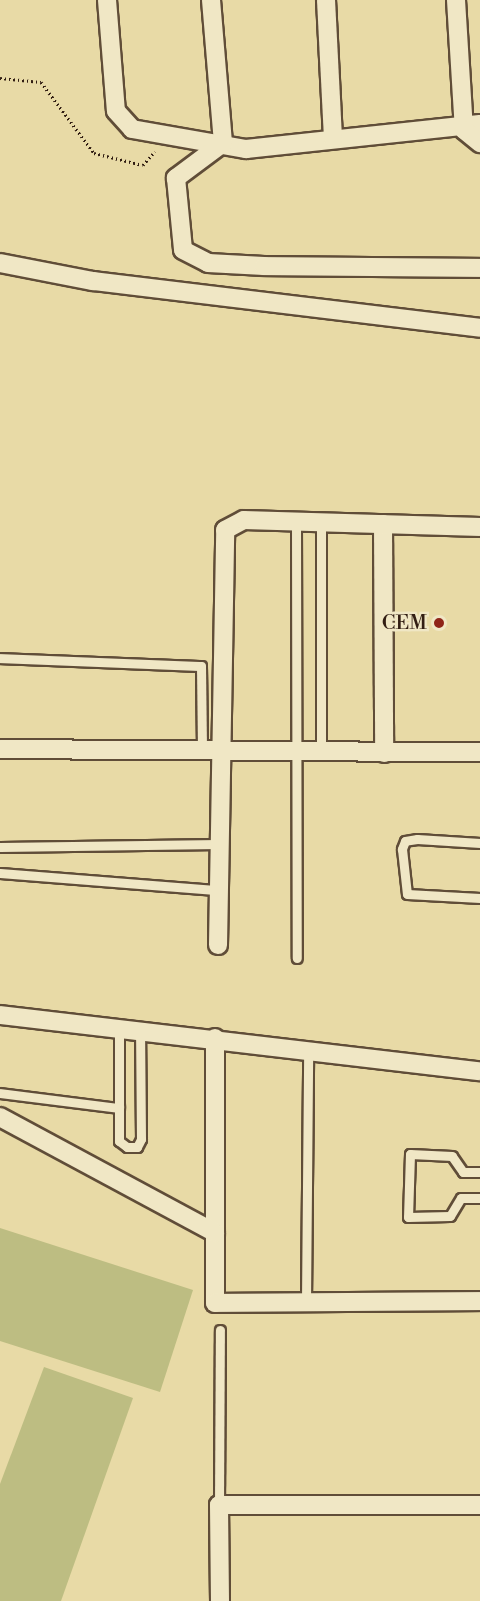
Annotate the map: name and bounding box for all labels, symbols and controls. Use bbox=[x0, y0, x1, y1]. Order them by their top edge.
place label: CEM bbox=[382, 611, 427, 635]
marker: CEM bbox=[432, 616, 446, 630]

